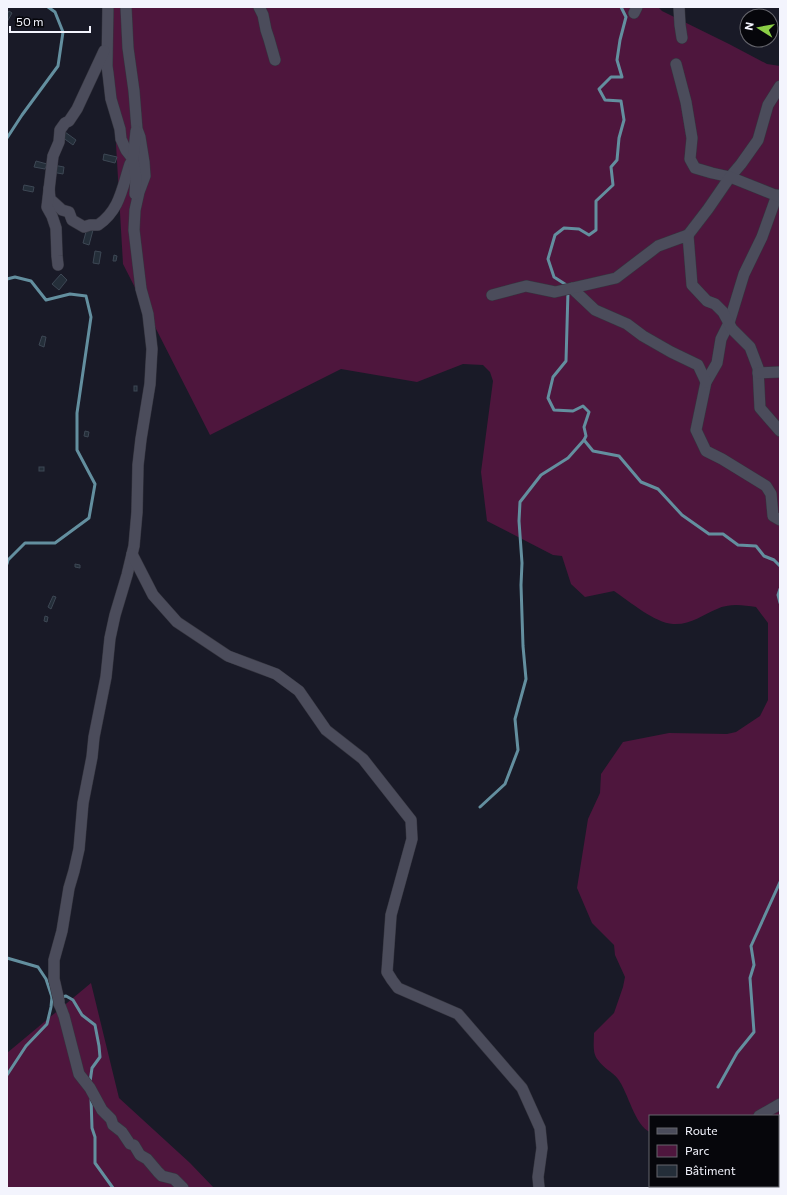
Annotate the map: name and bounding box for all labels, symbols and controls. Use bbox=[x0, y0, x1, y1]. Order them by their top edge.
scale bar bbox=[10, 8, 90, 34]
north arrow bbox=[739, 8, 779, 48]
text: 50 m bbox=[16, 14, 44, 28]
text: N bbox=[742, 21, 756, 31]
legend bbox=[649, 1115, 779, 1187]
text: Route bbox=[685, 1123, 718, 1137]
text: Parc bbox=[685, 1143, 709, 1157]
text: Bâtiment bbox=[685, 1163, 736, 1177]

